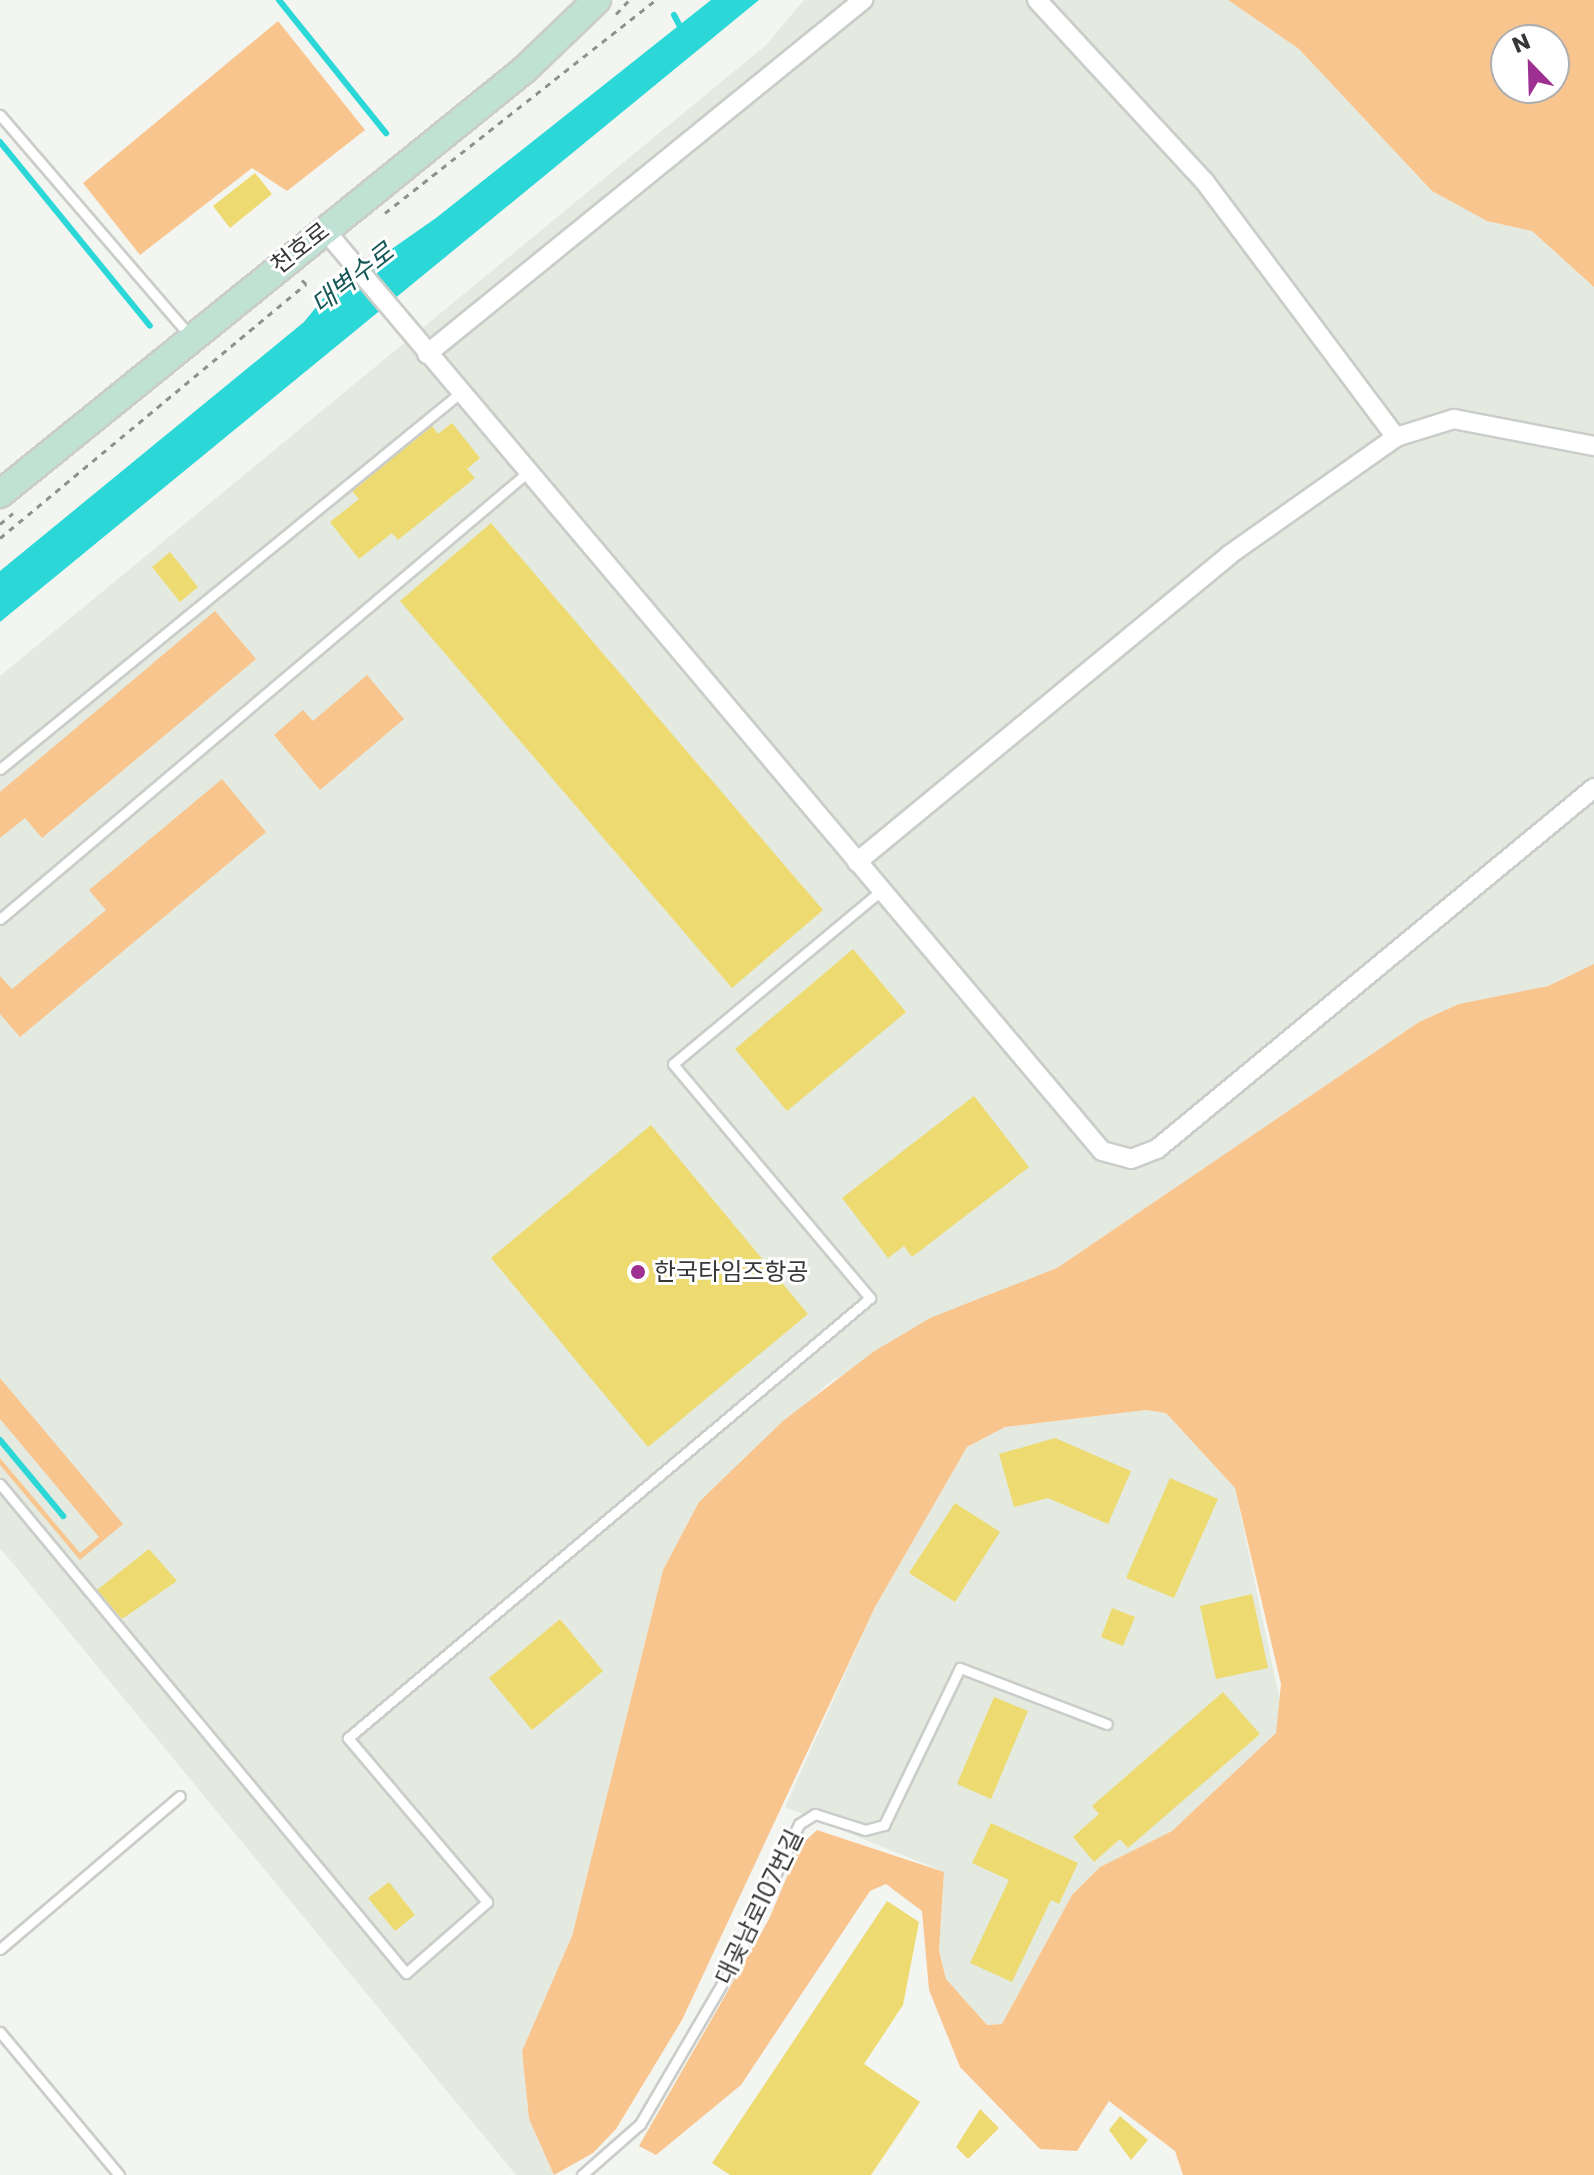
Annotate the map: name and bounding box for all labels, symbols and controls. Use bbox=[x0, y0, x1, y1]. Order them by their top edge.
north arrow bbox=[1490, 24, 1570, 104]
text: N bbox=[1508, 26, 1535, 61]
street label: 천호로 bbox=[265, 216, 335, 280]
water label: 대벽수로 bbox=[306, 237, 400, 321]
place label: 한국타임즈항공 bbox=[654, 1258, 809, 1286]
marker: 한국타임즈항공 bbox=[629, 1263, 647, 1281]
street label: 대곶남로107번길 bbox=[709, 1825, 809, 1989]

